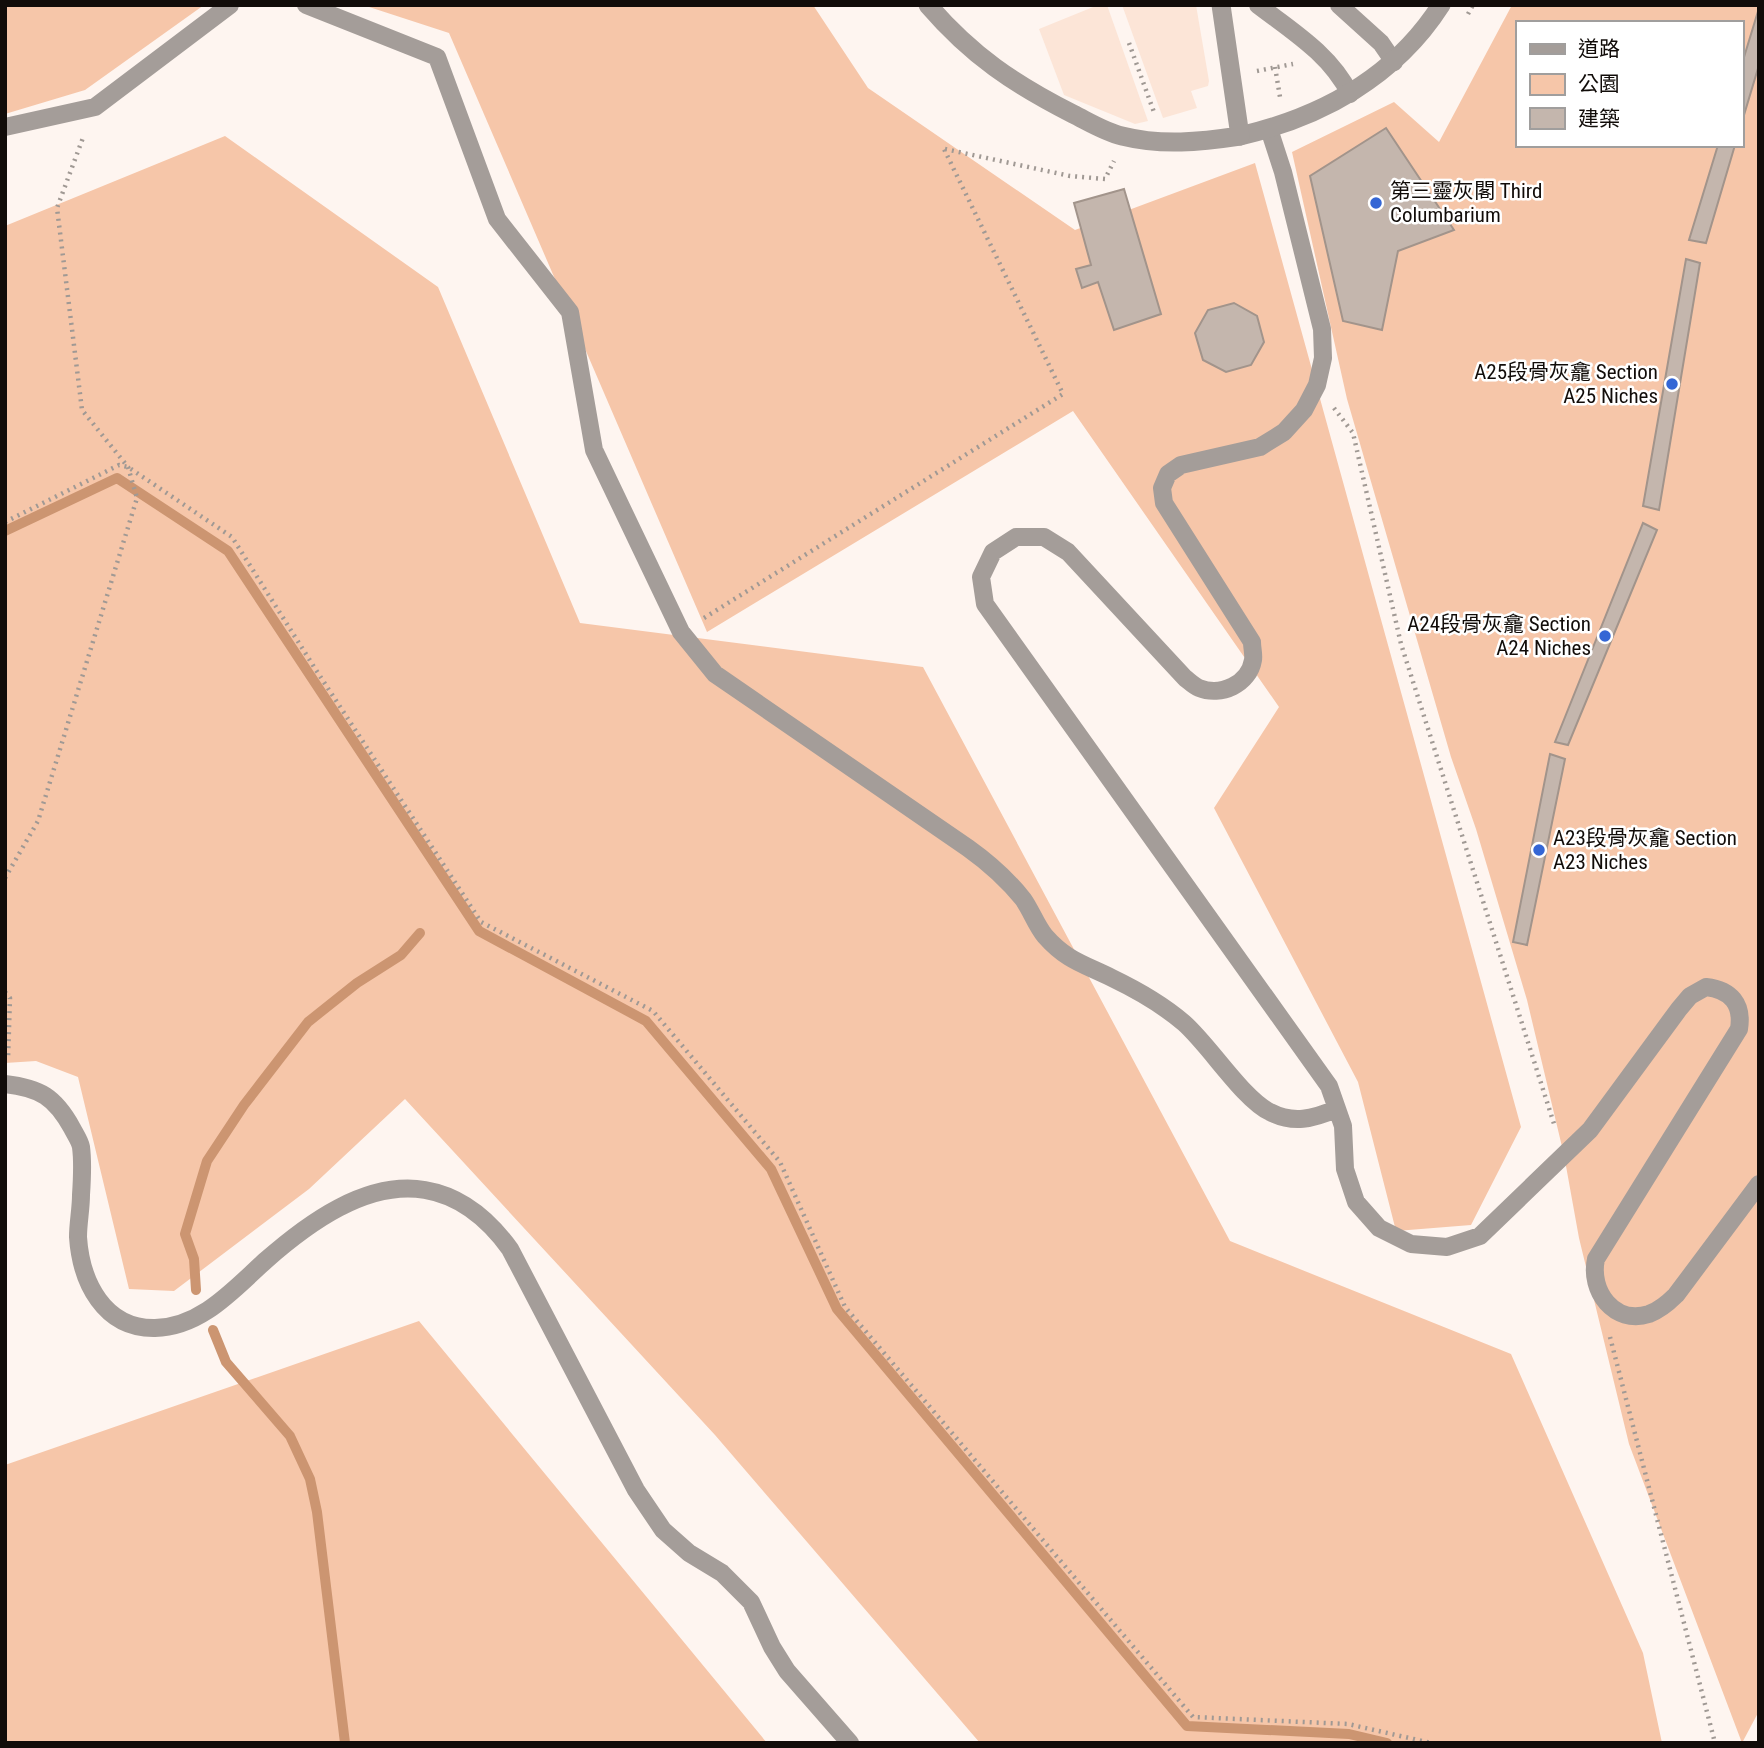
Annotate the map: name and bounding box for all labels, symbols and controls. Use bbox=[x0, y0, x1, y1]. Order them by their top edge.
legend bbox=[1516, 21, 1743, 147]
text: 道路 bbox=[1578, 37, 1620, 61]
text: 公園 bbox=[1578, 72, 1620, 96]
text: 建築 bbox=[1578, 107, 1620, 131]
place label: 第三靈灰閣 Third Columbarium bbox=[1390, 179, 1542, 227]
marker: 第三靈灰閣 Third Columbarium bbox=[1368, 195, 1384, 211]
place label: A25段骨灰龕 Section A25 Niches bbox=[1474, 360, 1658, 408]
marker: A25段骨灰龕 Section A25 Niches bbox=[1664, 376, 1680, 392]
place label: A24段骨灰龕 Section A24 Niches bbox=[1407, 612, 1591, 660]
marker: A24段骨灰龕 Section A24 Niches bbox=[1597, 628, 1613, 644]
place label: A23段骨灰龕 Section A23 Niches bbox=[1553, 826, 1737, 874]
marker: A23段骨灰龕 Section A23 Niches bbox=[1531, 842, 1547, 858]

